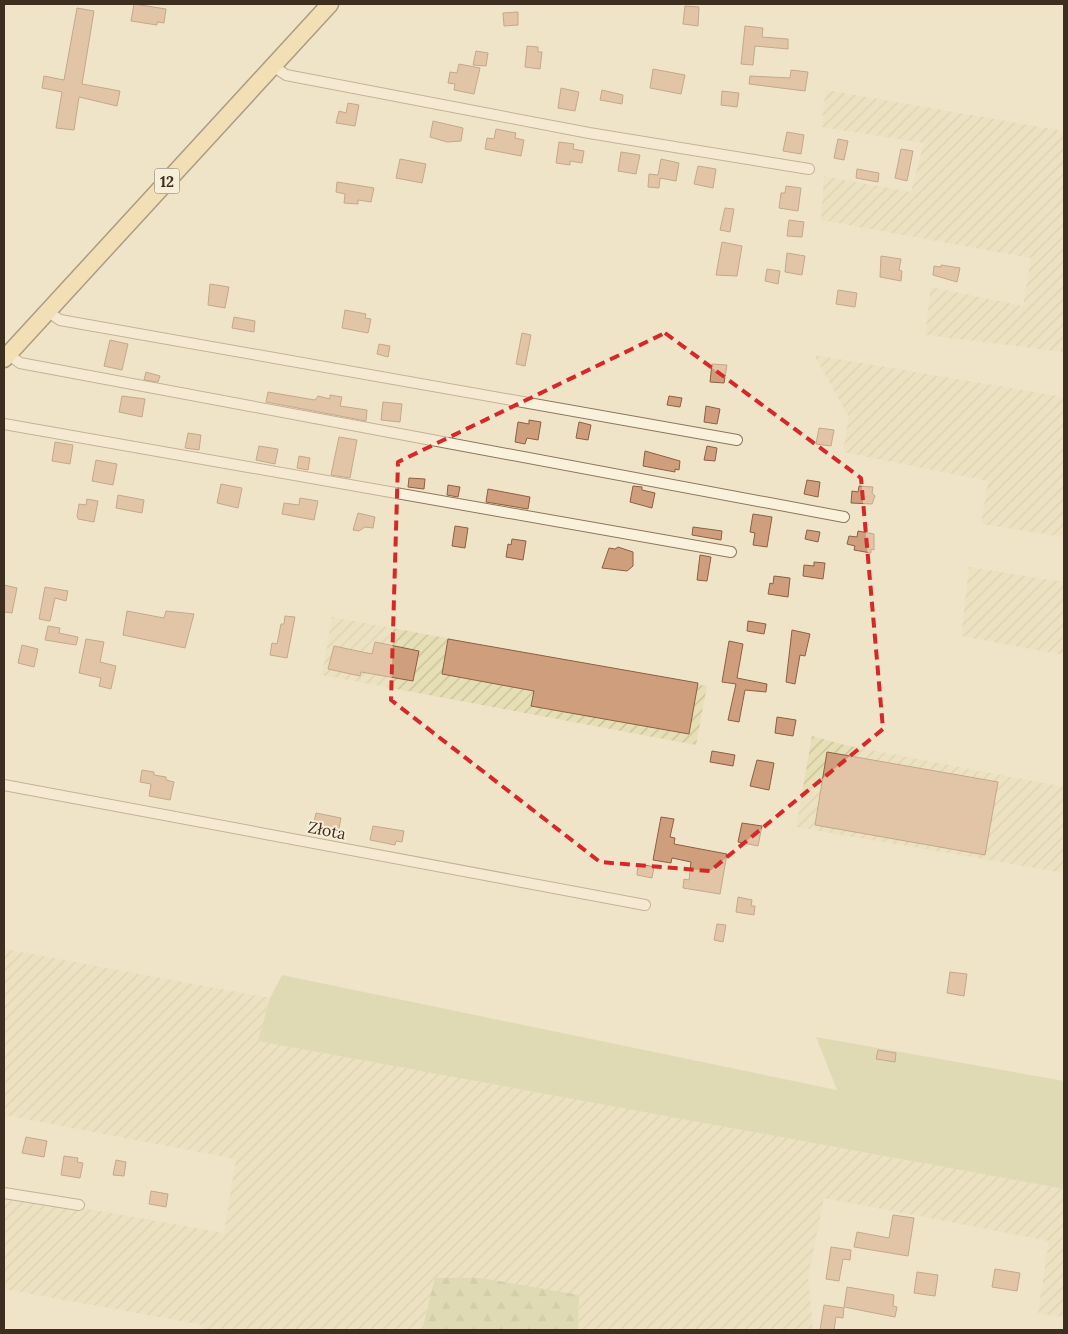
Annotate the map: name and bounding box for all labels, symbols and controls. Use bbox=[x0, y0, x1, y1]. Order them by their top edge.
road number: 12 bbox=[154, 168, 180, 194]
street label: Złota bbox=[306, 817, 348, 843]

